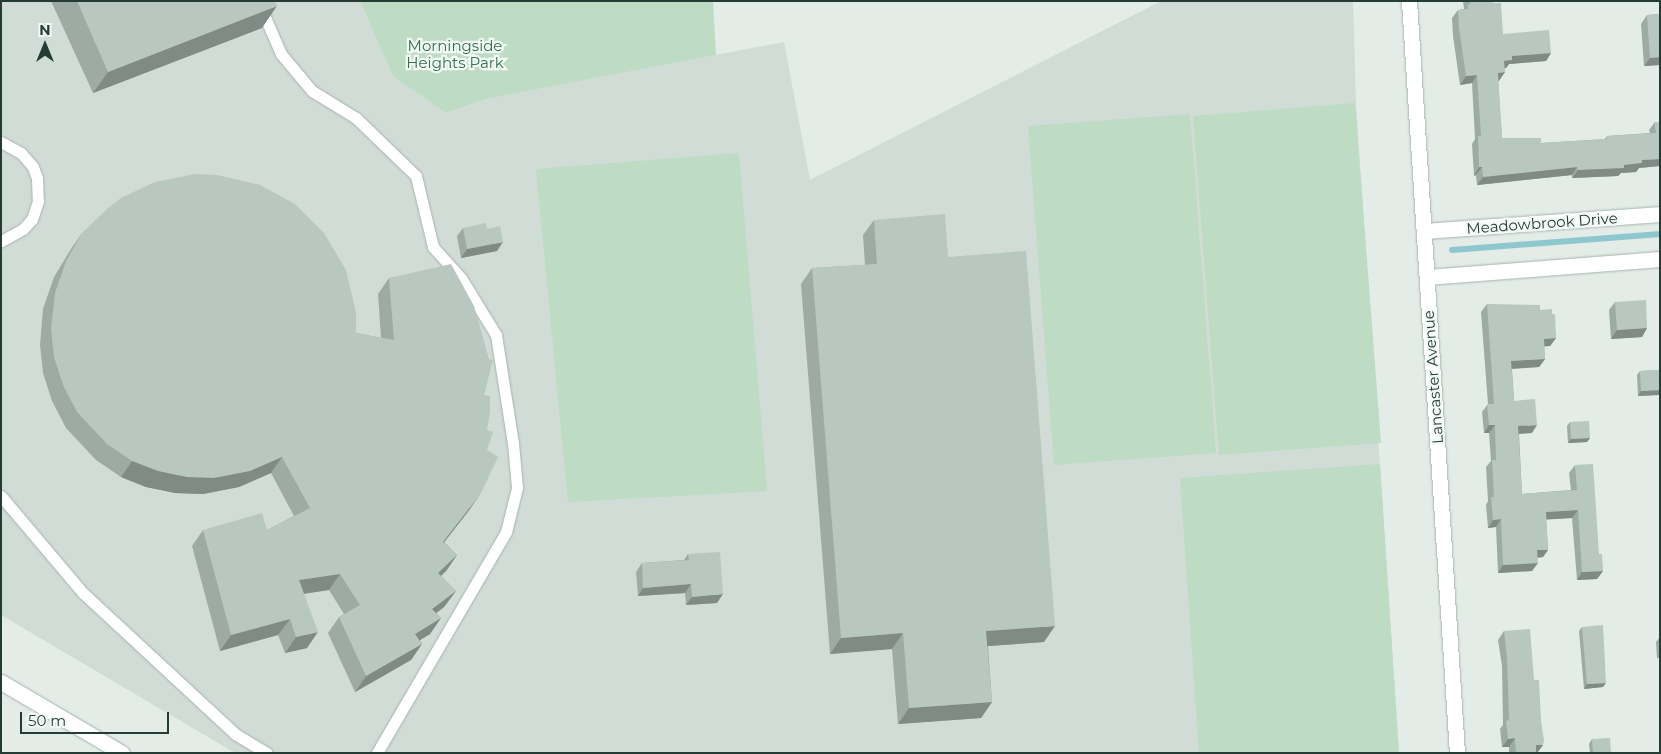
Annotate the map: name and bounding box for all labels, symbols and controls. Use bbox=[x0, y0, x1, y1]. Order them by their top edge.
north arrow bbox=[20, 20, 70, 70]
text: N bbox=[39, 21, 51, 39]
park label: Morningside Heights Park bbox=[406, 36, 504, 71]
street label: Meadowbrook Drive bbox=[1466, 209, 1618, 237]
street label: Lancaster Avenue bbox=[1419, 310, 1447, 444]
scale bar bbox=[22, 702, 171, 734]
text: 50 m bbox=[28, 711, 66, 730]

